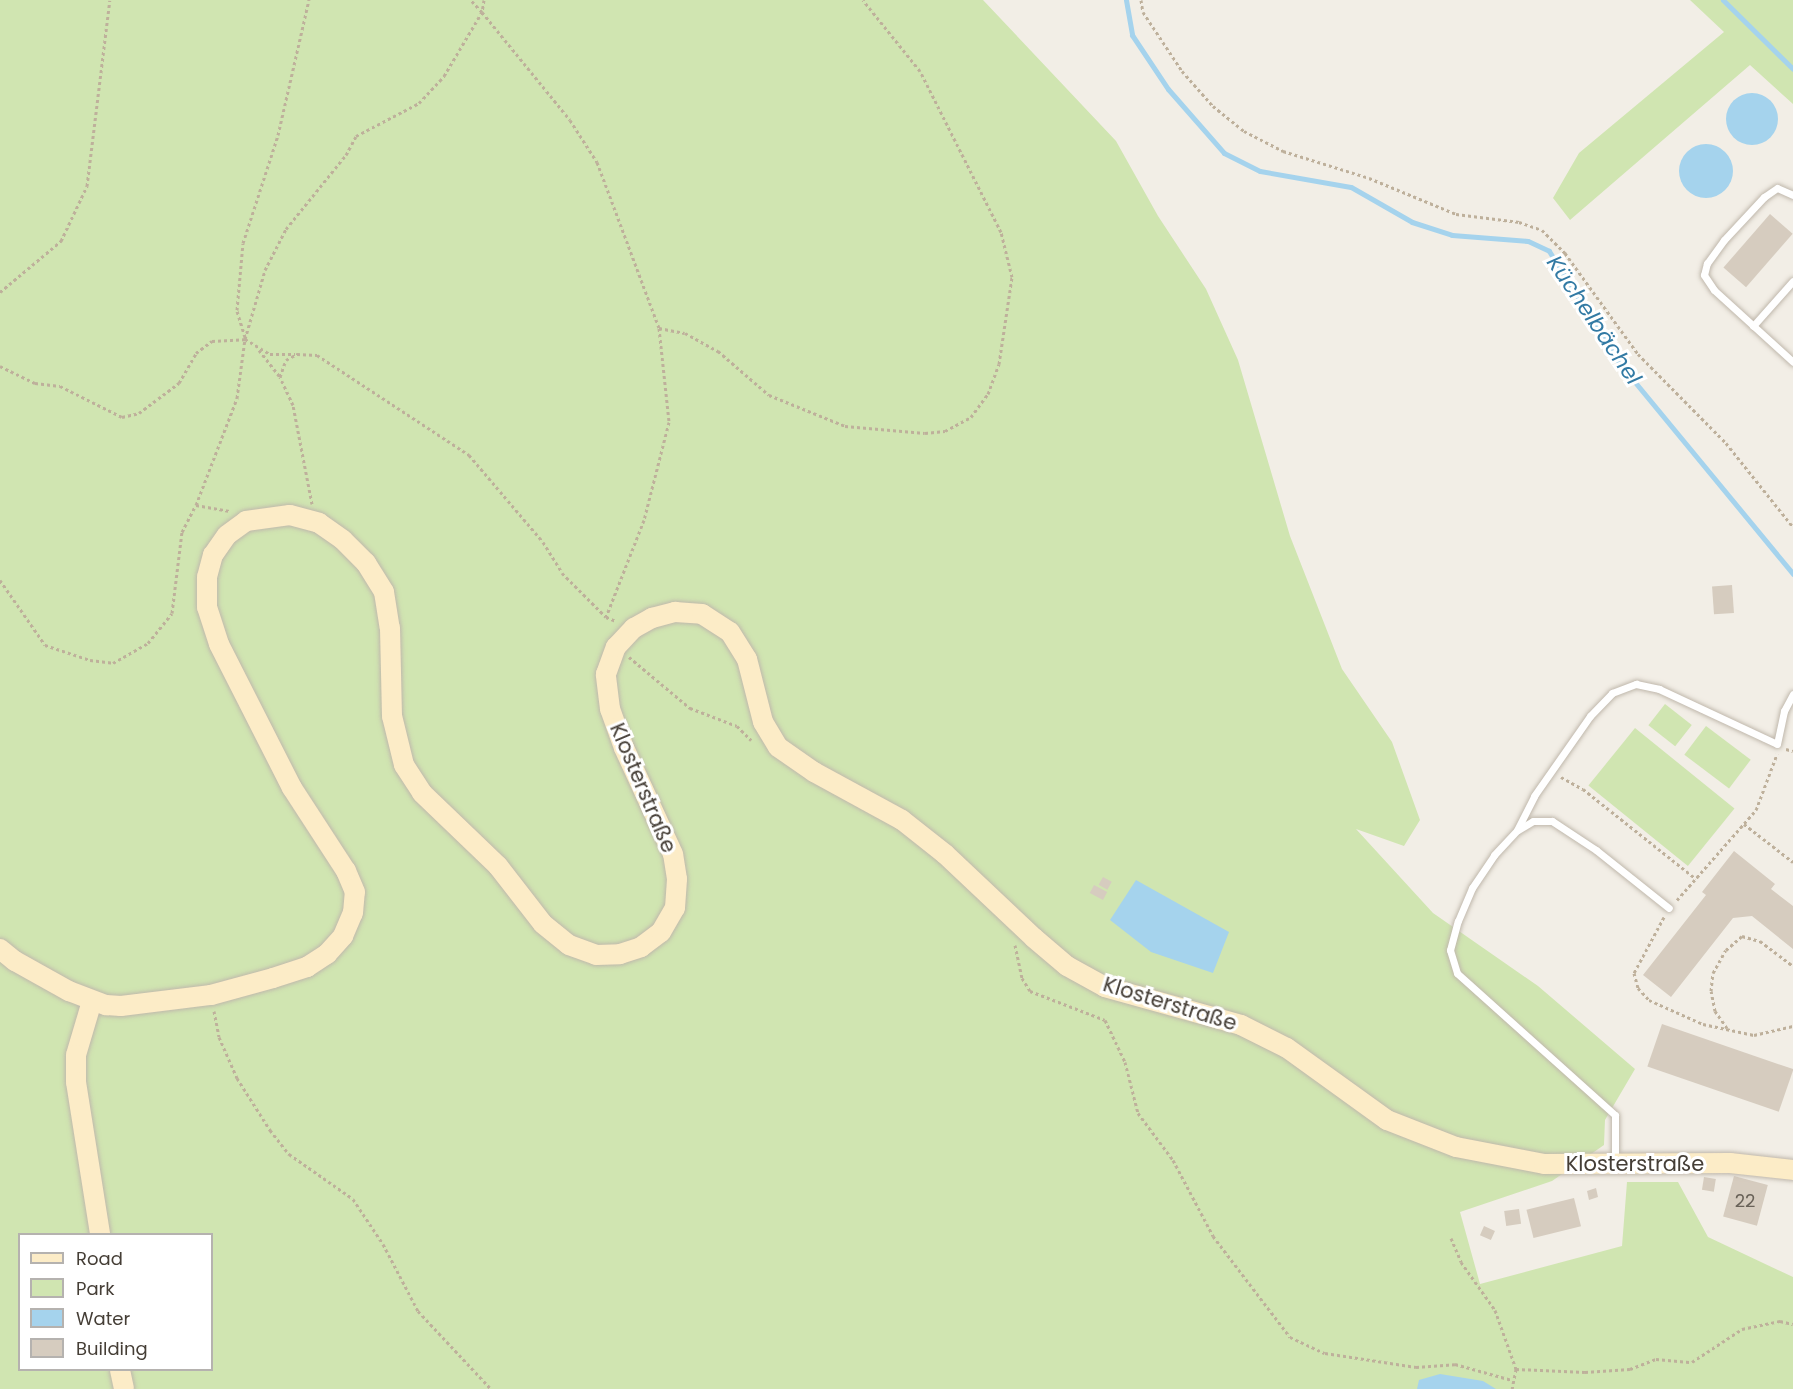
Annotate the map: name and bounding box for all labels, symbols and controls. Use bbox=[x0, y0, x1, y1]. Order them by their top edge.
water label: Küchelbächel bbox=[1541, 250, 1647, 390]
street label: Klosterstraße bbox=[604, 719, 682, 857]
street label: Klosterstraße bbox=[1100, 972, 1240, 1036]
street label: Klosterstraße bbox=[1566, 1151, 1704, 1177]
house number: 22 bbox=[1735, 1190, 1755, 1212]
legend bbox=[18, 1233, 213, 1371]
text: Road bbox=[76, 1246, 123, 1271]
text: Park bbox=[76, 1276, 115, 1301]
text: Water bbox=[76, 1306, 130, 1331]
text: Building bbox=[76, 1336, 148, 1361]

